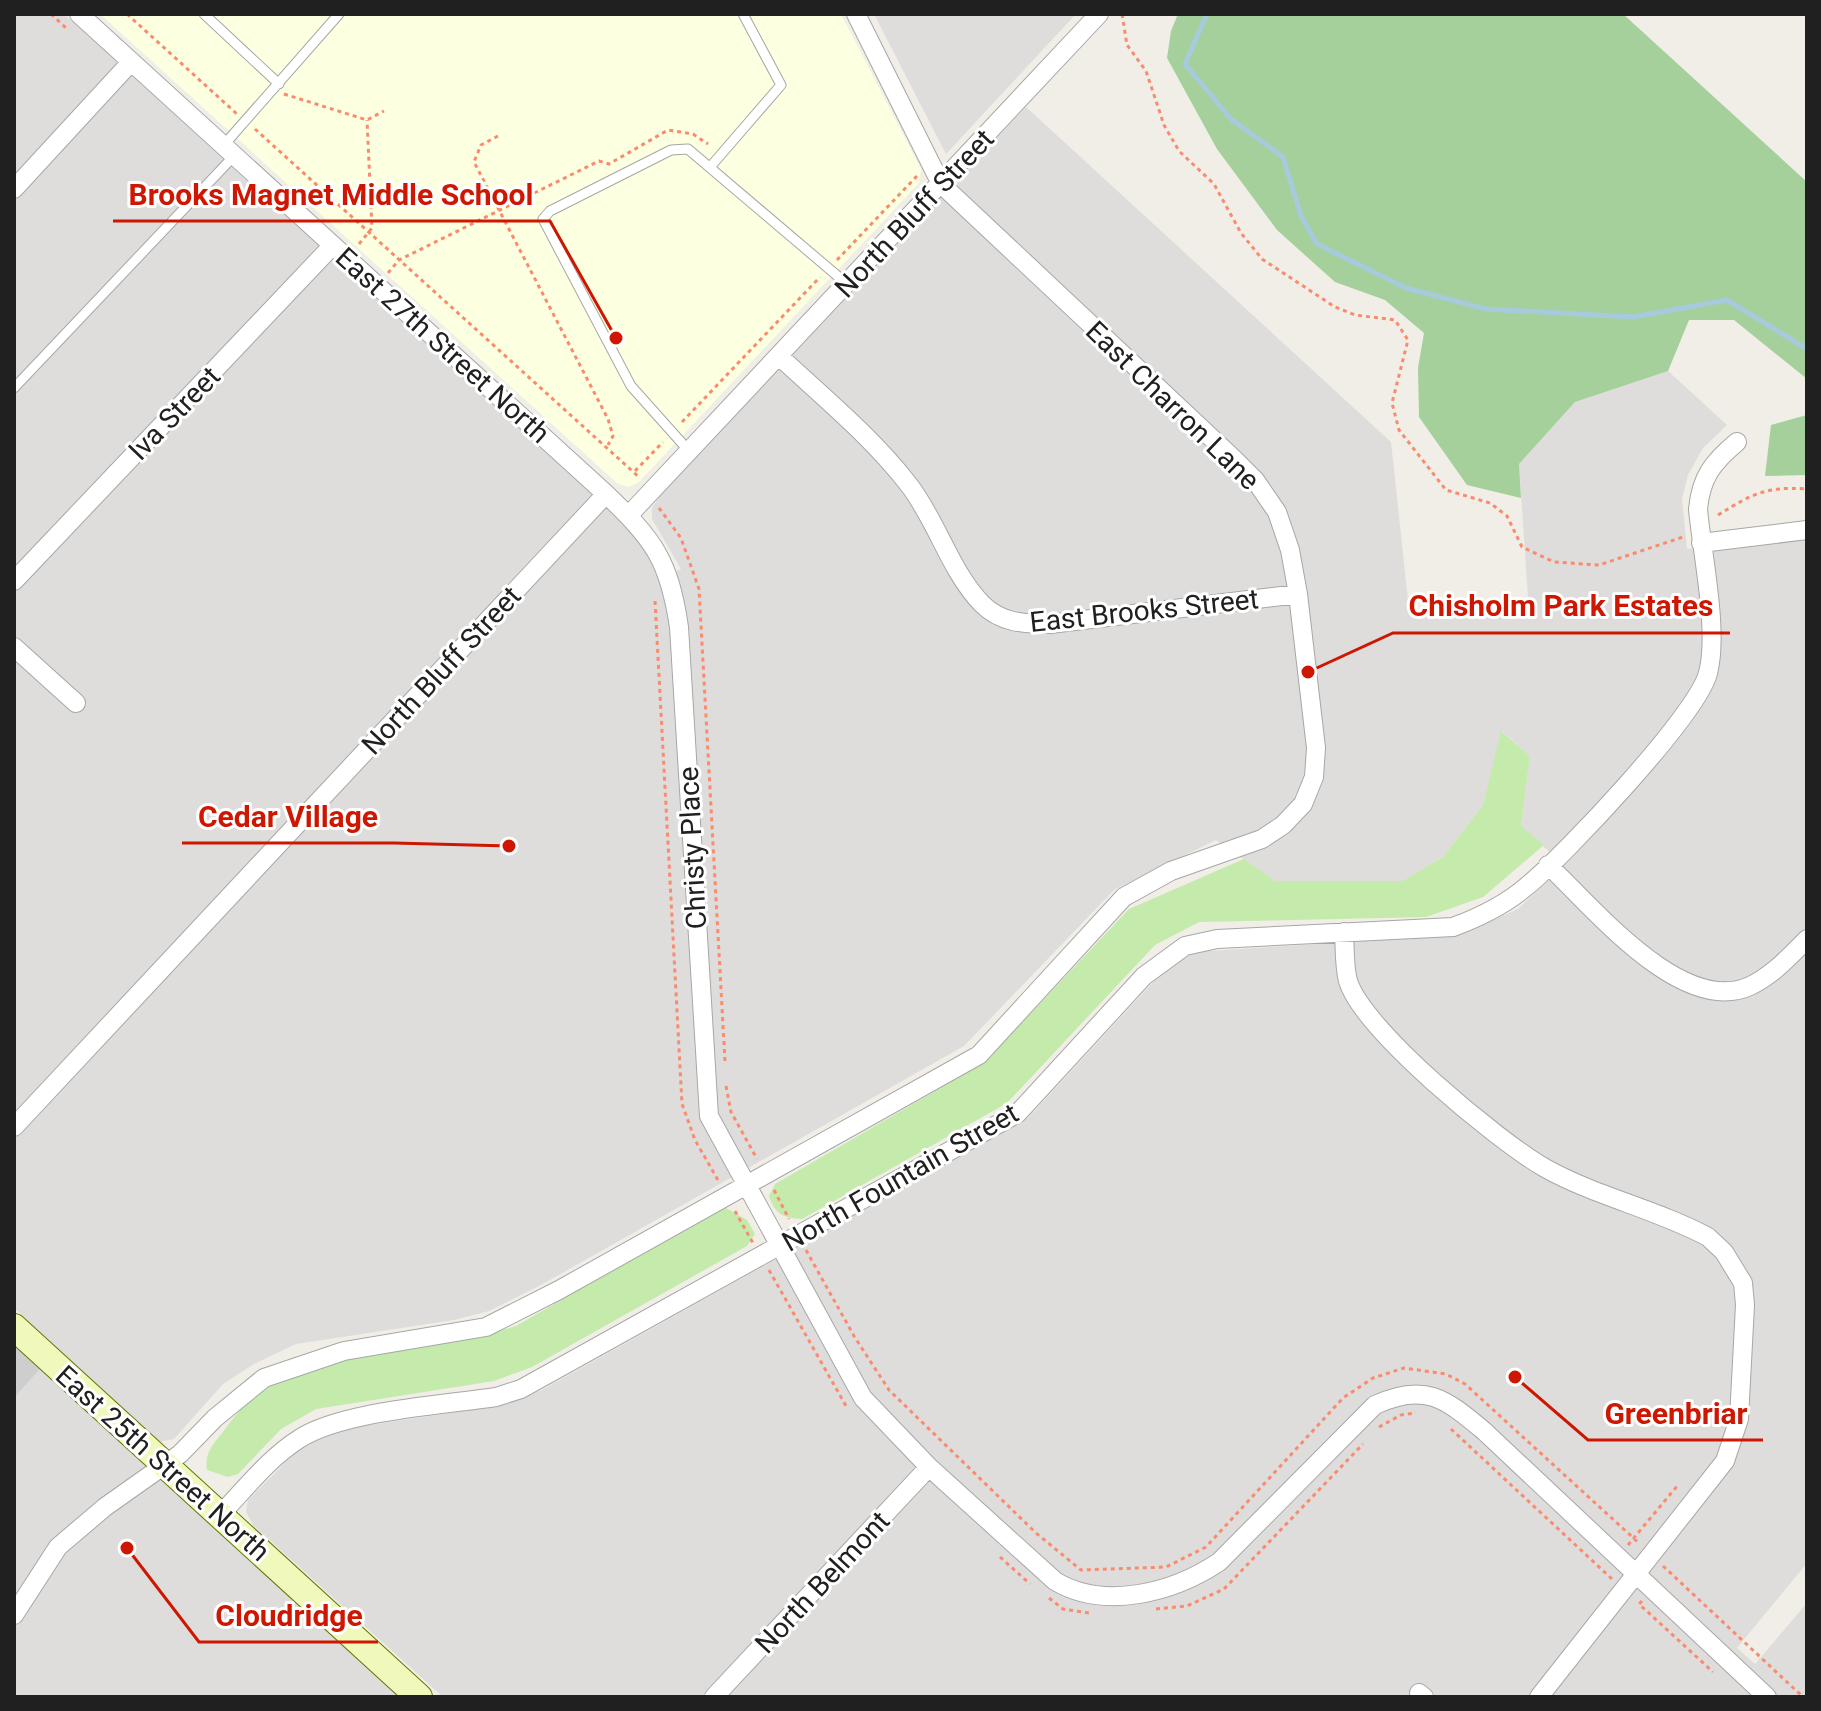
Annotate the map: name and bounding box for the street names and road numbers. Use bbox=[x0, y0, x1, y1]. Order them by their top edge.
street label: North Bluff Street bbox=[828, 123, 1001, 304]
street label: East 27th Street North bbox=[329, 241, 556, 450]
street label: East Charron Lane bbox=[1079, 314, 1266, 497]
street label: Iva Street bbox=[122, 360, 227, 467]
street label: North Bluff Street bbox=[355, 580, 528, 761]
street label: East Brooks Street bbox=[1028, 582, 1260, 639]
street label: Christy Place bbox=[672, 766, 713, 930]
street label: North Fountain Street bbox=[776, 1096, 1024, 1259]
street label: East 25th Street North bbox=[49, 1359, 276, 1568]
street label: North Belmont bbox=[748, 1505, 896, 1660]

